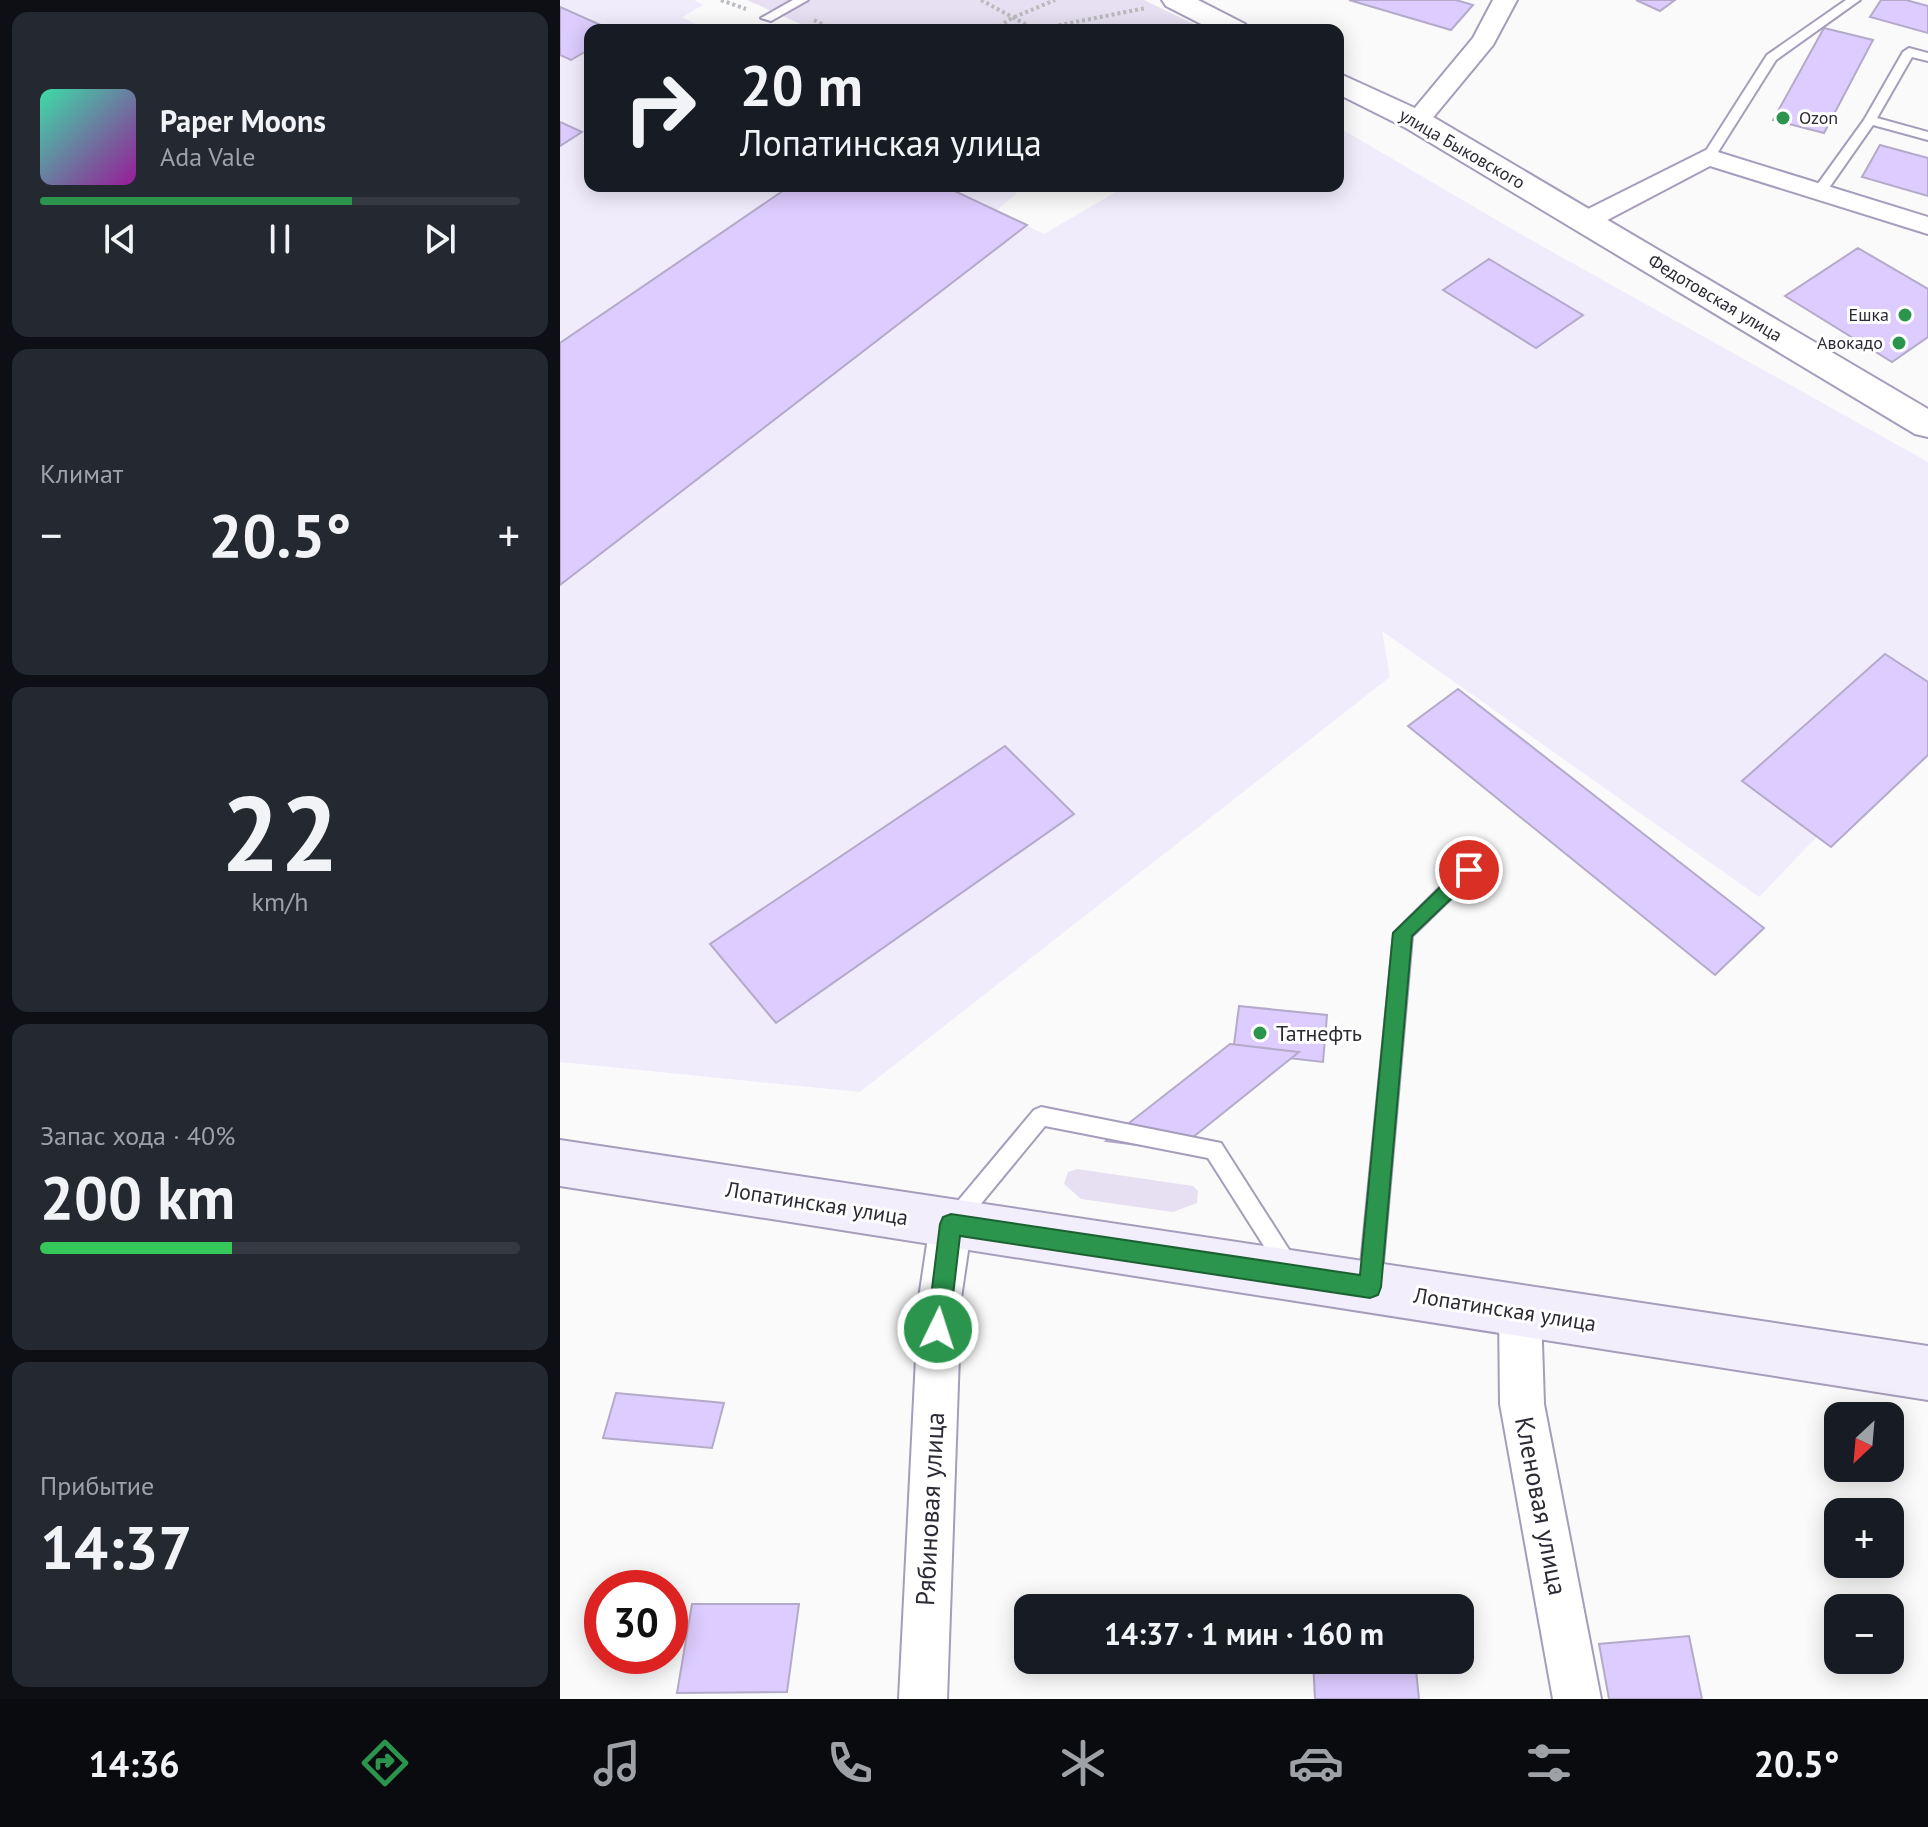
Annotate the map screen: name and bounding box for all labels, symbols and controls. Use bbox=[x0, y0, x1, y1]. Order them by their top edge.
text: 20 m bbox=[740, 49, 863, 121]
icon: right bbox=[608, 56, 712, 160]
text: Paper Moons bbox=[160, 101, 326, 140]
street label: улица Быковского bbox=[1395, 103, 1529, 194]
place label: Ozon bbox=[1799, 106, 1838, 129]
marker: Ozon bbox=[1774, 109, 1792, 127]
text: Лопатинская улица bbox=[740, 119, 1042, 166]
text: Ada Vale bbox=[160, 140, 255, 173]
icon: previous bbox=[98, 217, 142, 261]
icon: pause bbox=[258, 217, 302, 261]
icon: next bbox=[418, 217, 462, 261]
street label: Федотовская улица bbox=[1644, 249, 1786, 347]
place label: Ешка bbox=[1849, 303, 1889, 326]
marker: Ешка bbox=[1896, 306, 1914, 324]
place label: Авокадо bbox=[1817, 331, 1883, 354]
marker: Авокадо bbox=[1890, 334, 1908, 352]
text: Климат bbox=[40, 457, 123, 490]
text: 20.5° bbox=[208, 496, 352, 574]
text: − bbox=[40, 506, 62, 563]
text: + bbox=[498, 506, 520, 563]
text: 22 bbox=[221, 765, 339, 900]
pin bbox=[1435, 836, 1503, 904]
icon: arrive bbox=[1447, 848, 1491, 892]
text: km/h bbox=[252, 885, 309, 918]
place label: Татнефть bbox=[1276, 1019, 1362, 1047]
marker: Татнефть bbox=[1251, 1024, 1269, 1042]
text: Запас хода · 40% bbox=[40, 1119, 235, 1152]
text: 200 km bbox=[40, 1158, 235, 1236]
street label: Лопатинская улица bbox=[723, 1175, 910, 1231]
street label: Лопатинская улица bbox=[1411, 1281, 1598, 1337]
position arrow bbox=[896, 1287, 980, 1371]
north arrow bbox=[1824, 1402, 1904, 1482]
map controls bbox=[1824, 1402, 1904, 1674]
street label: Рябиновая улица bbox=[908, 1411, 951, 1607]
street label: Кленовая улица bbox=[1508, 1414, 1575, 1598]
text: Прибытие bbox=[40, 1469, 154, 1502]
button: + bbox=[1824, 1498, 1904, 1578]
text: 14:37 bbox=[40, 1508, 192, 1586]
speed limit sign: 30 bbox=[584, 1570, 688, 1674]
button: − bbox=[1824, 1594, 1904, 1674]
text: 14:37 · 1 мин · 160 m bbox=[1104, 1614, 1384, 1653]
icon: directions bbox=[357, 1735, 413, 1791]
icon: music bbox=[589, 1735, 645, 1791]
icon: phone bbox=[822, 1735, 878, 1791]
icon: climate bbox=[1055, 1735, 1111, 1791]
icon: car bbox=[1288, 1735, 1344, 1791]
icon: filters bbox=[1521, 1735, 1577, 1791]
text: 14:36 bbox=[88, 1740, 180, 1787]
text: 20.5° bbox=[1754, 1740, 1840, 1787]

